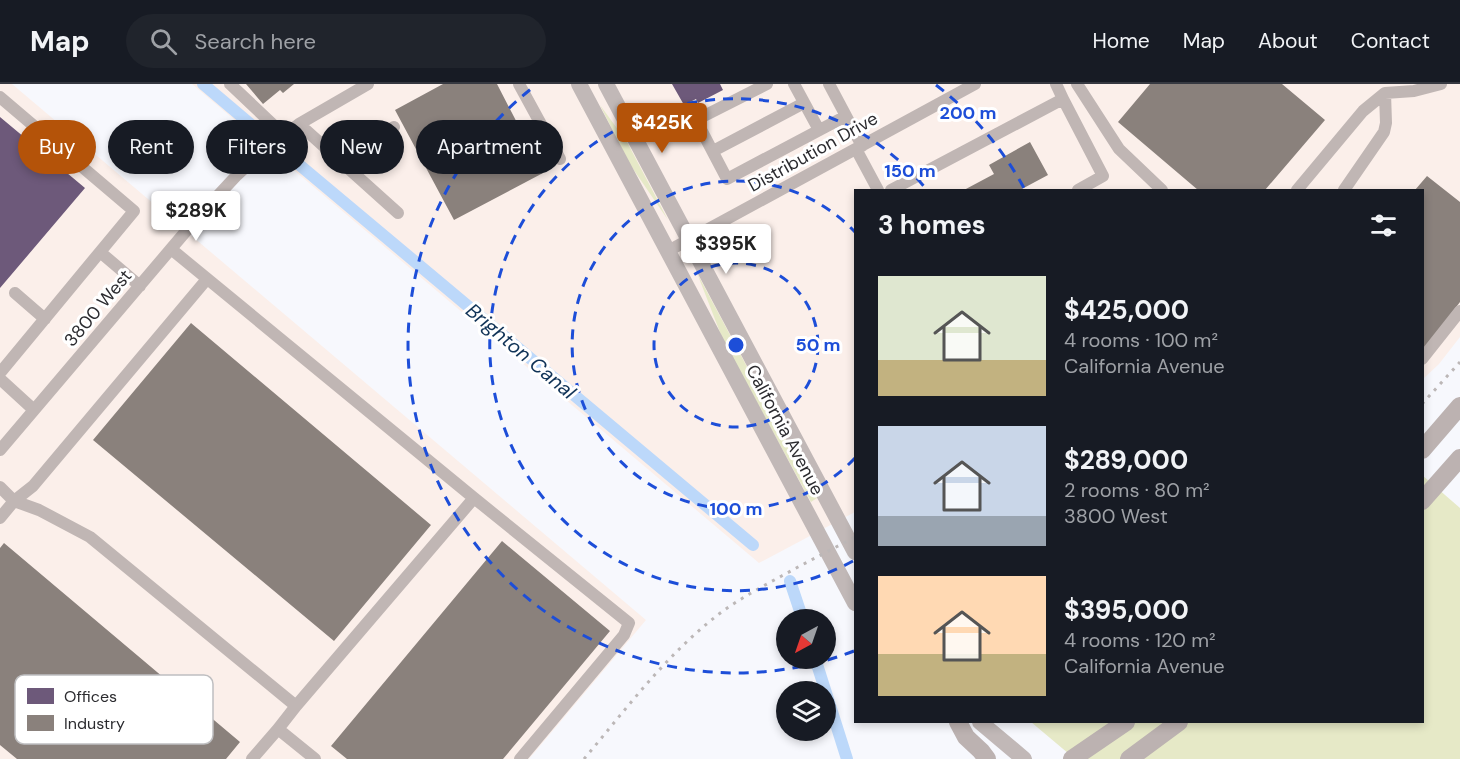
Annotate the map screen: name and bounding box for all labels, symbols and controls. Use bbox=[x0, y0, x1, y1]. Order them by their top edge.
search box bbox=[126, 14, 546, 68]
text: Map bbox=[30, 23, 90, 60]
icon: search bbox=[147, 25, 180, 58]
text: Search here bbox=[195, 27, 316, 56]
text: Home bbox=[1092, 27, 1150, 55]
text: Map bbox=[1183, 27, 1225, 55]
text: About bbox=[1258, 27, 1318, 55]
text: Contact bbox=[1351, 27, 1430, 55]
text: 200 m bbox=[940, 101, 996, 125]
pin: $425K bbox=[620, 103, 704, 154]
street label: Distribution Drive bbox=[744, 106, 882, 198]
text: $425K bbox=[631, 109, 693, 135]
chip: Buy bbox=[18, 120, 96, 174]
chip: Rent bbox=[108, 120, 194, 174]
chip: Filters bbox=[206, 120, 308, 174]
chip: New bbox=[320, 120, 404, 174]
chip: Apartment bbox=[416, 120, 563, 174]
text: 150 m bbox=[884, 159, 936, 183]
pin: $289K bbox=[154, 191, 238, 242]
text: $289K bbox=[165, 197, 227, 223]
text: 3 homes bbox=[878, 208, 986, 242]
icon: filters bbox=[1367, 209, 1400, 242]
pin: $395K bbox=[684, 224, 768, 275]
text: $395K bbox=[695, 230, 757, 256]
street label: 3800 West bbox=[59, 265, 137, 351]
text: $425,000 bbox=[1064, 293, 1189, 327]
water label: Brighton Canal bbox=[461, 297, 582, 405]
icon: home bbox=[926, 300, 998, 372]
text: 4 rooms · 100 m² bbox=[1064, 327, 1218, 353]
text: 50 m bbox=[795, 333, 841, 357]
centre of rings bbox=[726, 335, 746, 355]
text: California Avenue bbox=[1064, 353, 1225, 379]
street label: California Avenue bbox=[740, 361, 830, 499]
text: $289,000 bbox=[1064, 443, 1188, 477]
icon: home bbox=[926, 450, 998, 522]
text: 2 rooms · 80 m² bbox=[1064, 477, 1210, 503]
text: 100 m bbox=[709, 497, 763, 521]
text: 3800 West bbox=[1064, 503, 1168, 529]
text: $395,000 bbox=[1064, 593, 1189, 627]
icon: home bbox=[926, 600, 998, 672]
north arrow bbox=[776, 609, 836, 669]
map controls bbox=[776, 609, 836, 741]
text: 4 rooms · 120 m² bbox=[1064, 627, 1216, 653]
text: California Avenue bbox=[1064, 653, 1225, 679]
legend bbox=[15, 675, 213, 744]
button: layers bbox=[776, 681, 836, 741]
text: Offices bbox=[64, 686, 117, 707]
text: Industry bbox=[64, 713, 125, 734]

